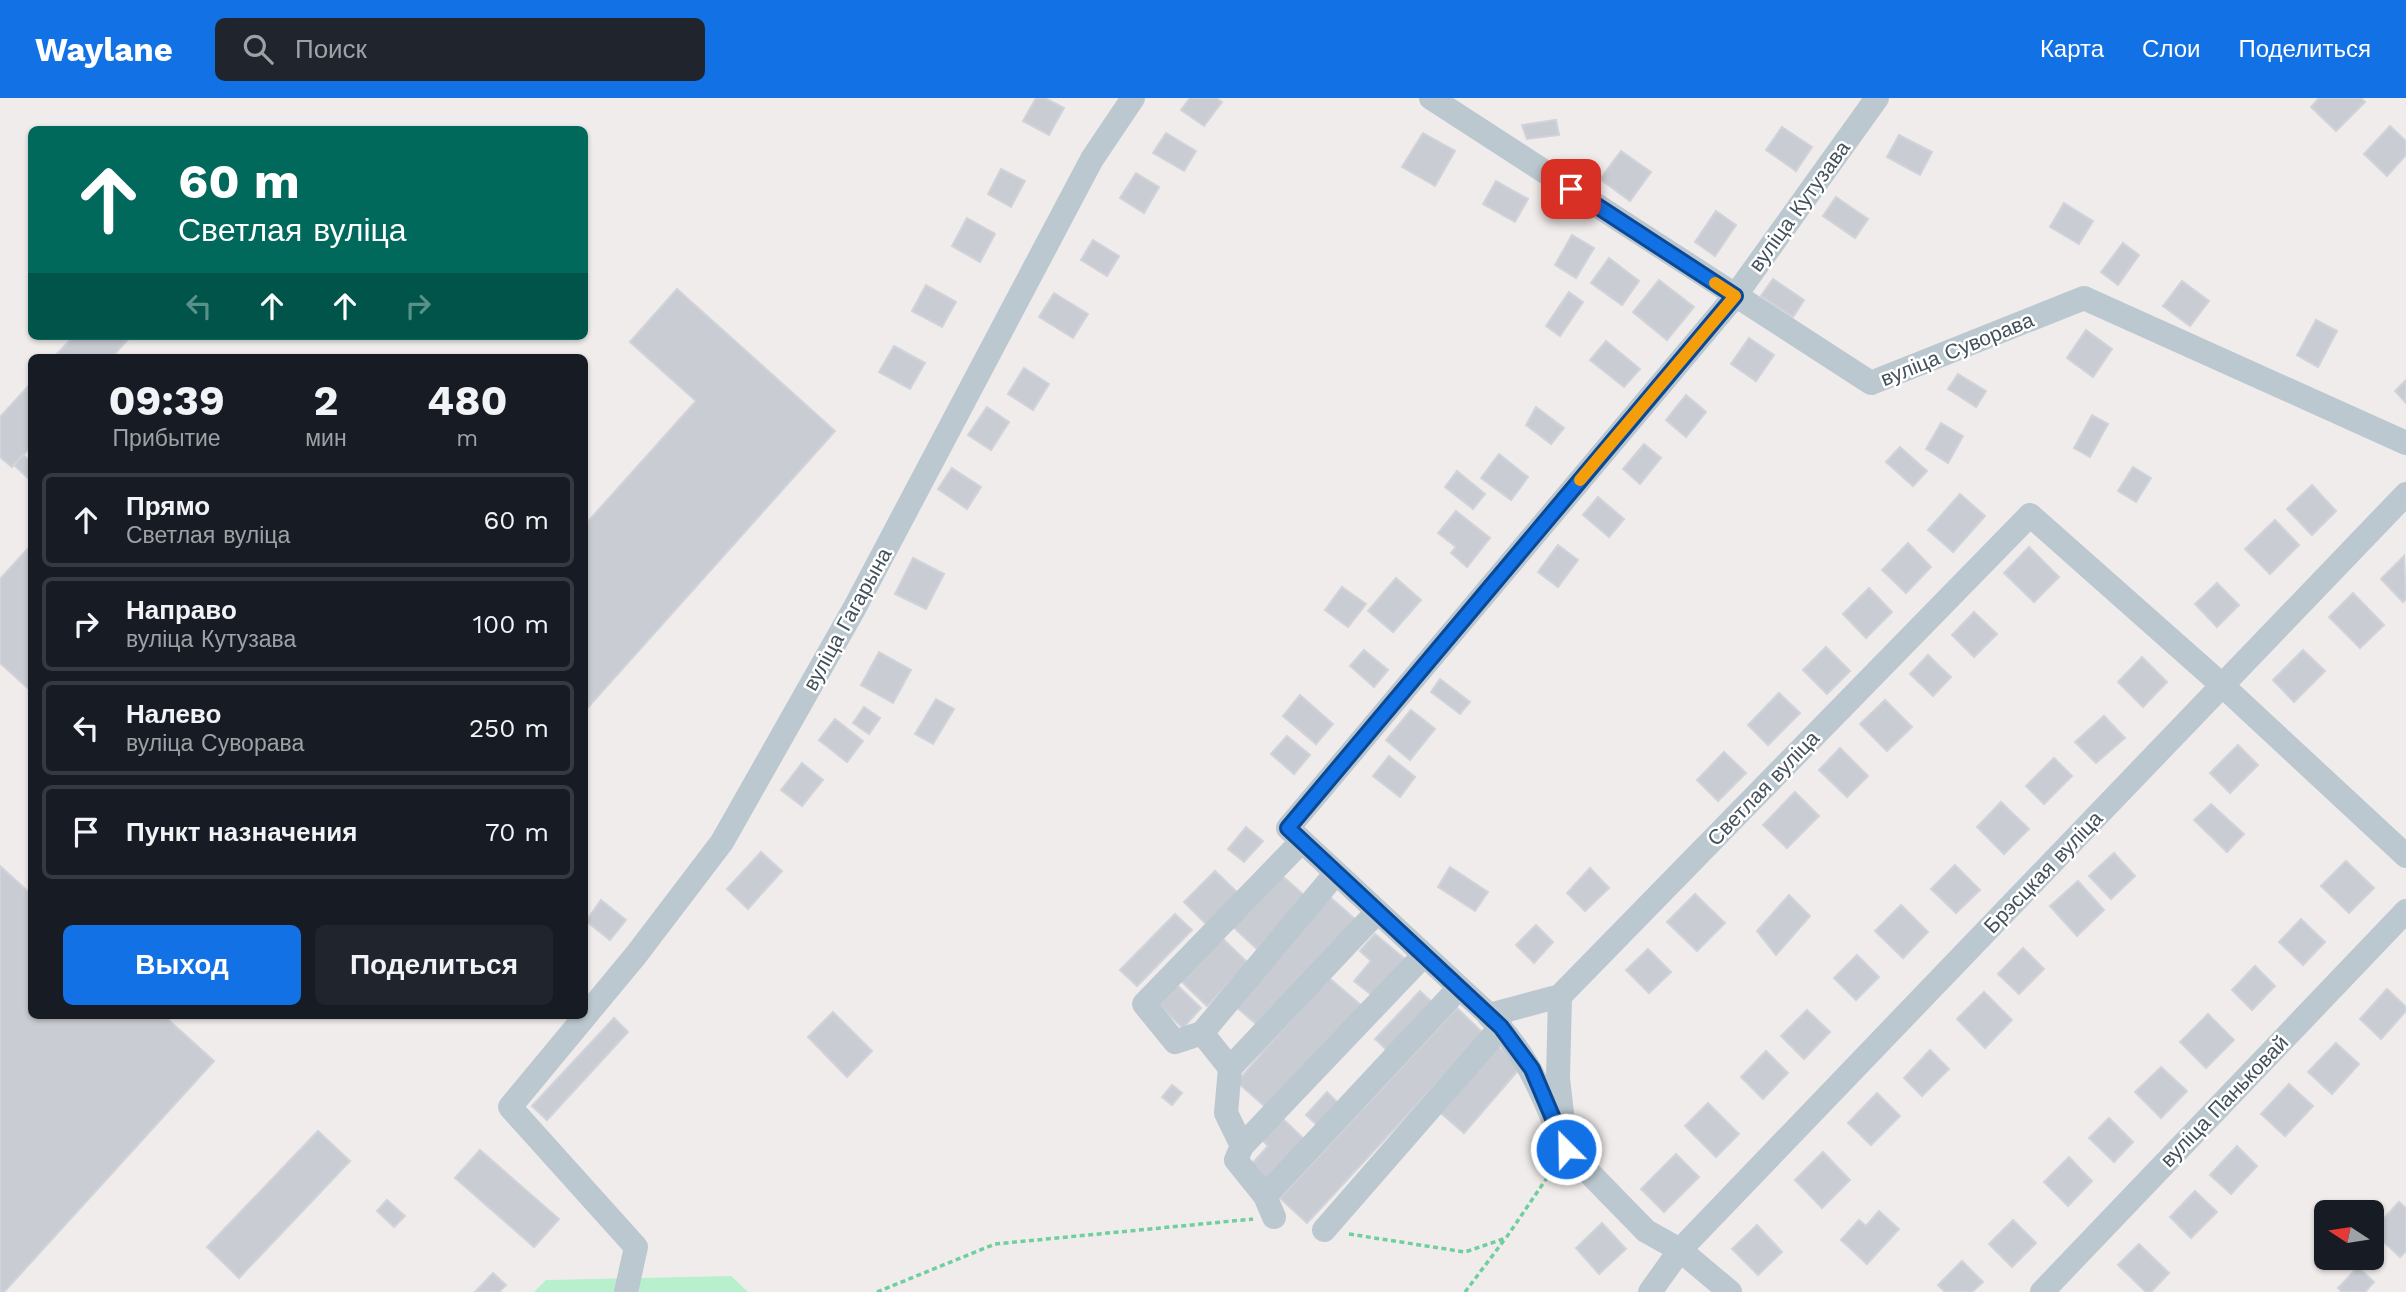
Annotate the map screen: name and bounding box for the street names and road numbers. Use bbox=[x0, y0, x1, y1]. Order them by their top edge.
street label: вуліца Кутузава bbox=[1743, 135, 1855, 276]
street label: вуліца Суворава bbox=[1877, 307, 2037, 391]
street label: вуліца Гагарына bbox=[797, 543, 897, 695]
street label: Светлая вуліца bbox=[1702, 725, 1824, 851]
street label: Брэсцкая вуліца bbox=[1978, 806, 2108, 938]
street label: вуліца Паньковай bbox=[2155, 1030, 2293, 1172]

